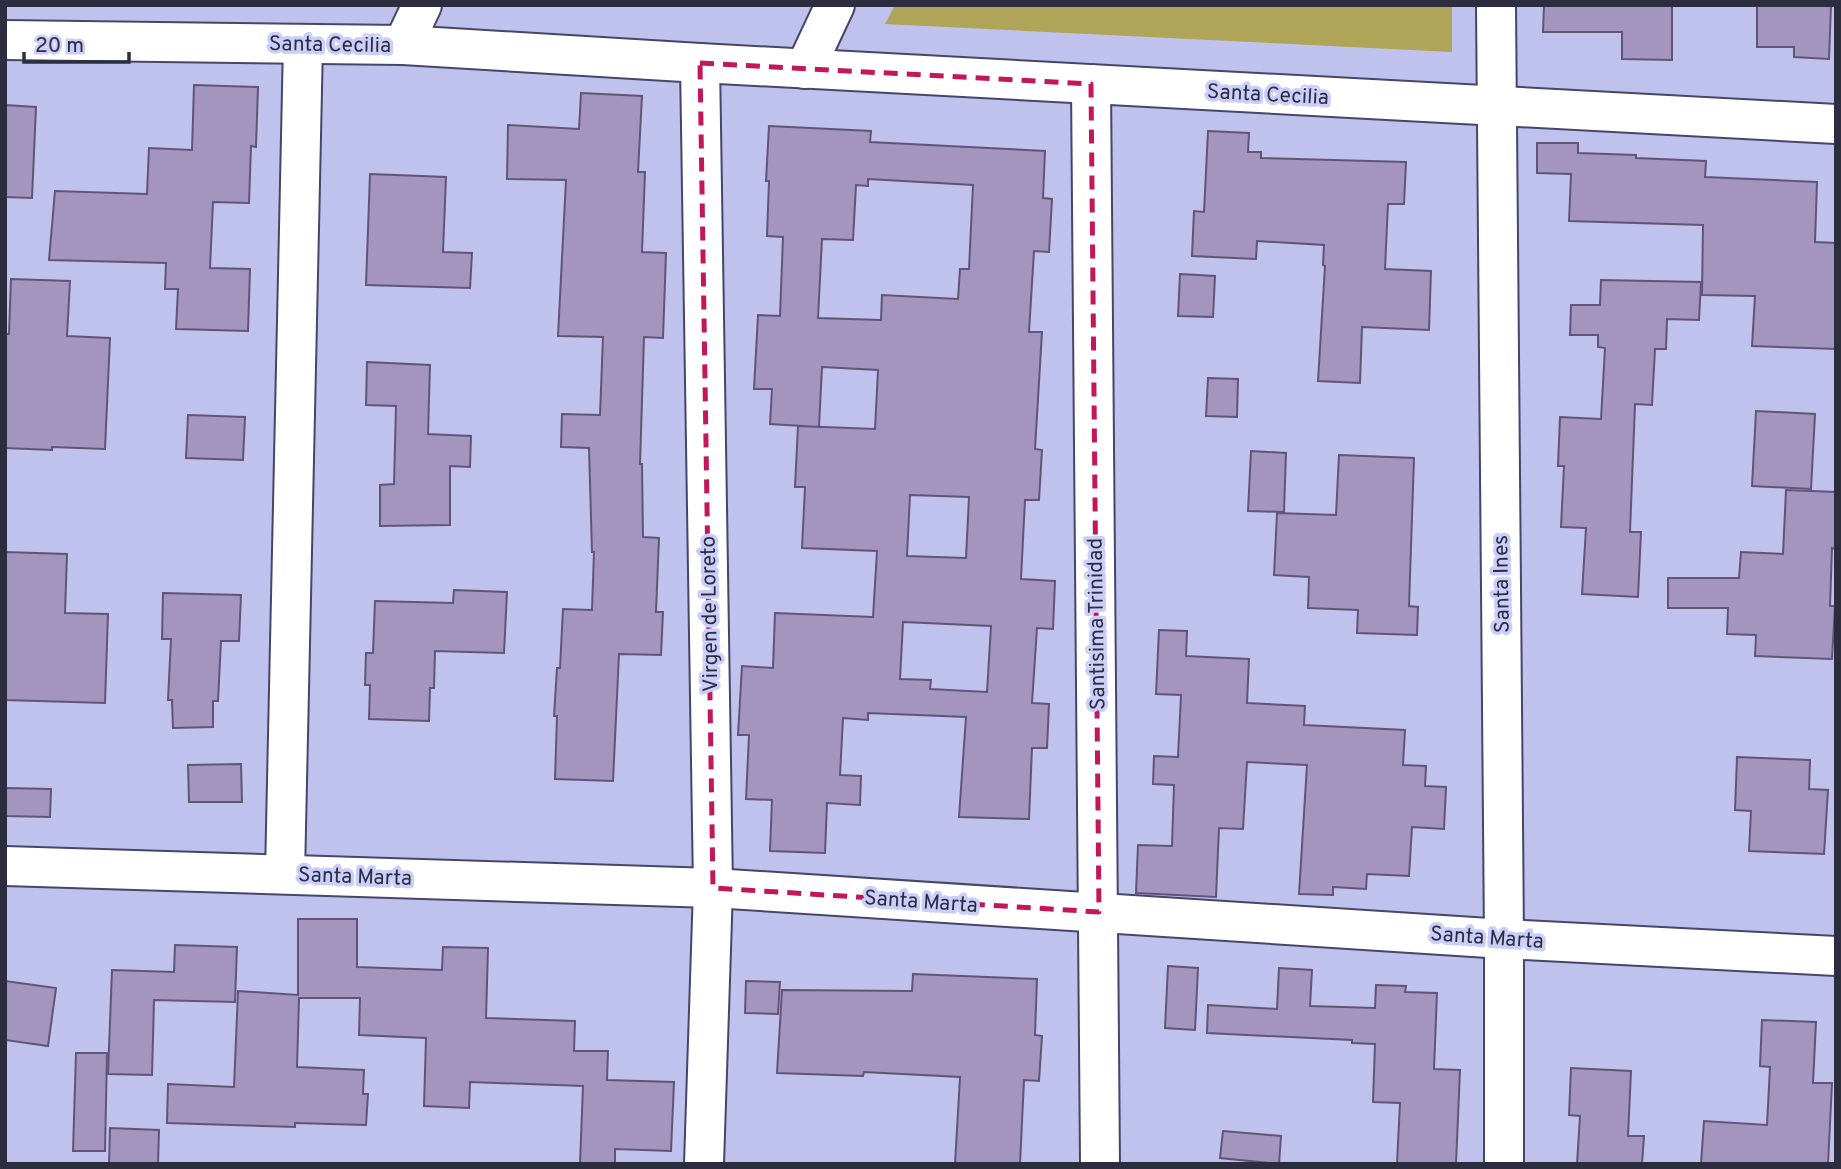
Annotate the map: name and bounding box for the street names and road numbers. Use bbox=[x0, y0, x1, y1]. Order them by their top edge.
street label: Santa Cecilia bbox=[269, 31, 391, 60]
street label: Santa Cecilia bbox=[1206, 79, 1330, 112]
street label: Santa Ines bbox=[1488, 535, 1517, 633]
street label: Virgen de Loreto bbox=[696, 536, 725, 692]
street label: Santisima Trinidad bbox=[1082, 538, 1113, 710]
street label: Santa Marta bbox=[298, 862, 412, 893]
street label: Santa Marta bbox=[863, 885, 979, 920]
street label: Santa Marta bbox=[1429, 921, 1545, 956]

